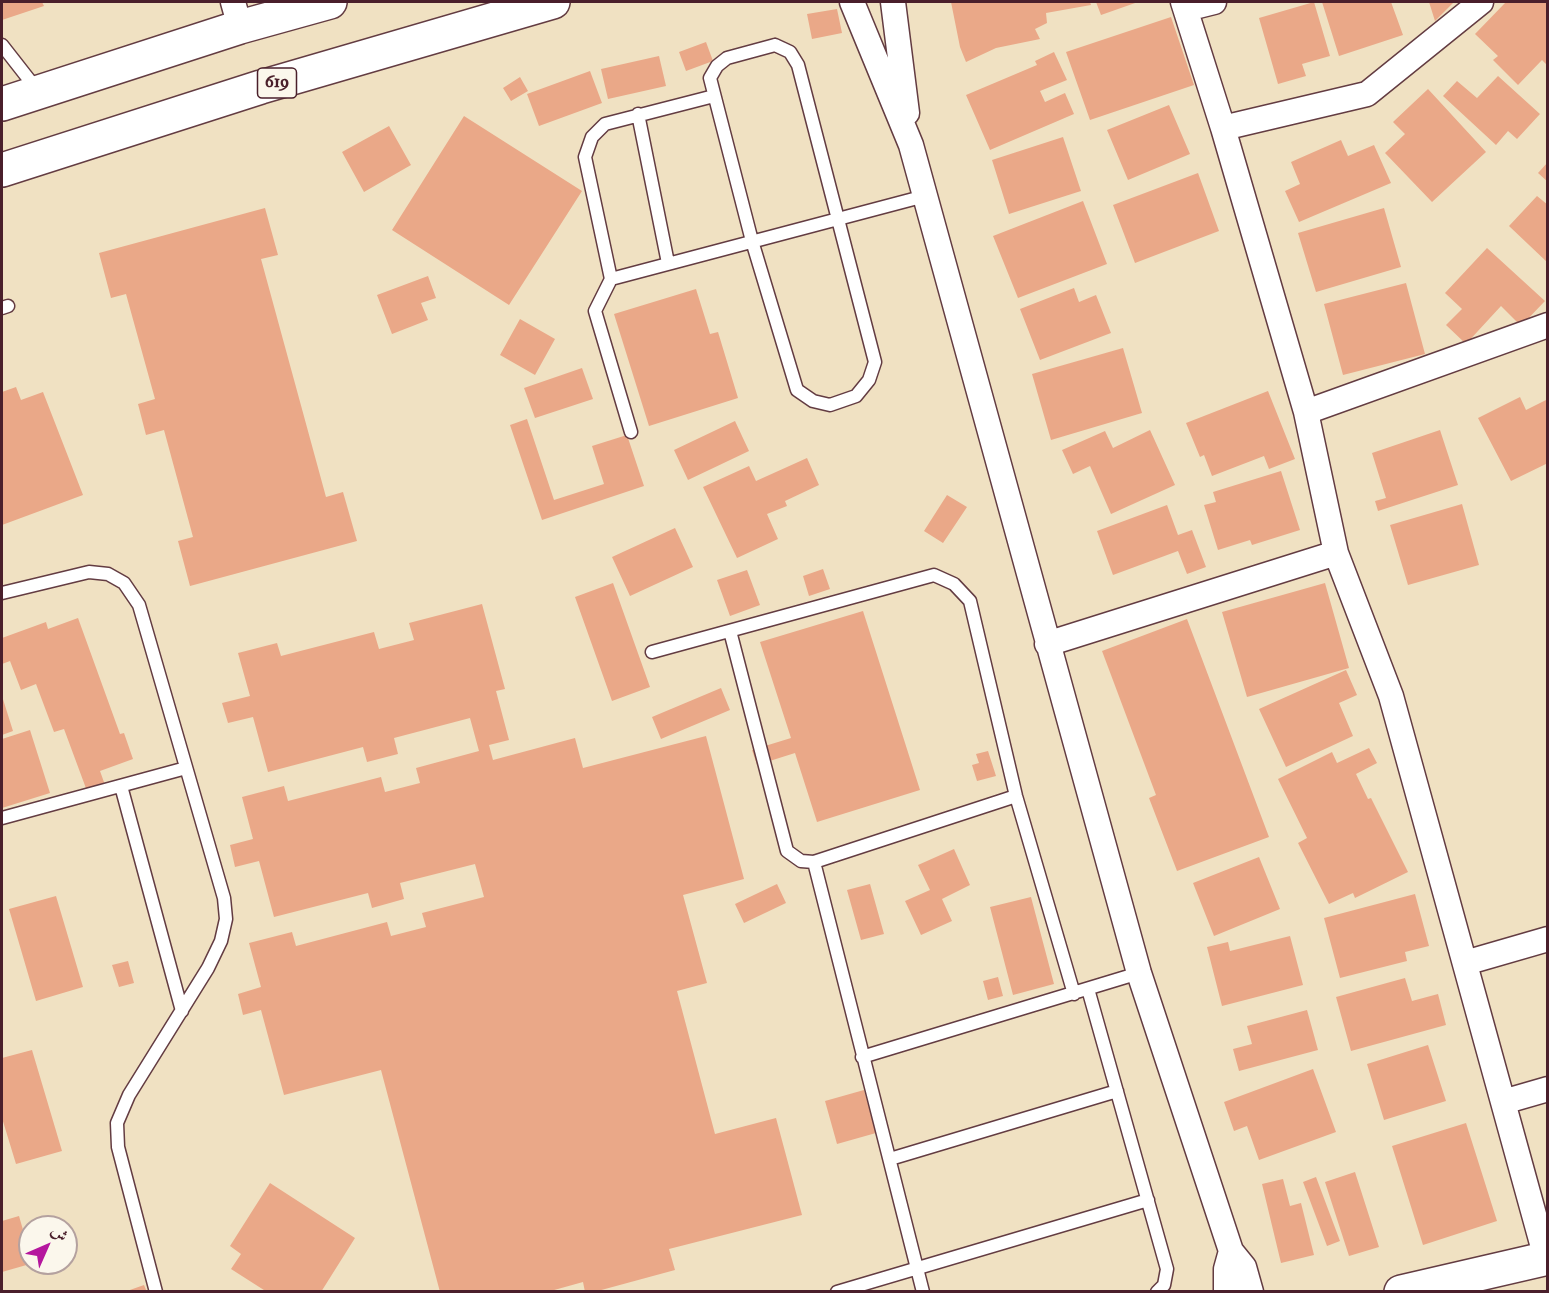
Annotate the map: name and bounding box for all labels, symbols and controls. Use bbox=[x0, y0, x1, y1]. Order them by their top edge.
road number: 619 bbox=[258, 68, 296, 98]
north arrow bbox=[18, 1215, 78, 1275]
text: ش bbox=[47, 1221, 72, 1246]

